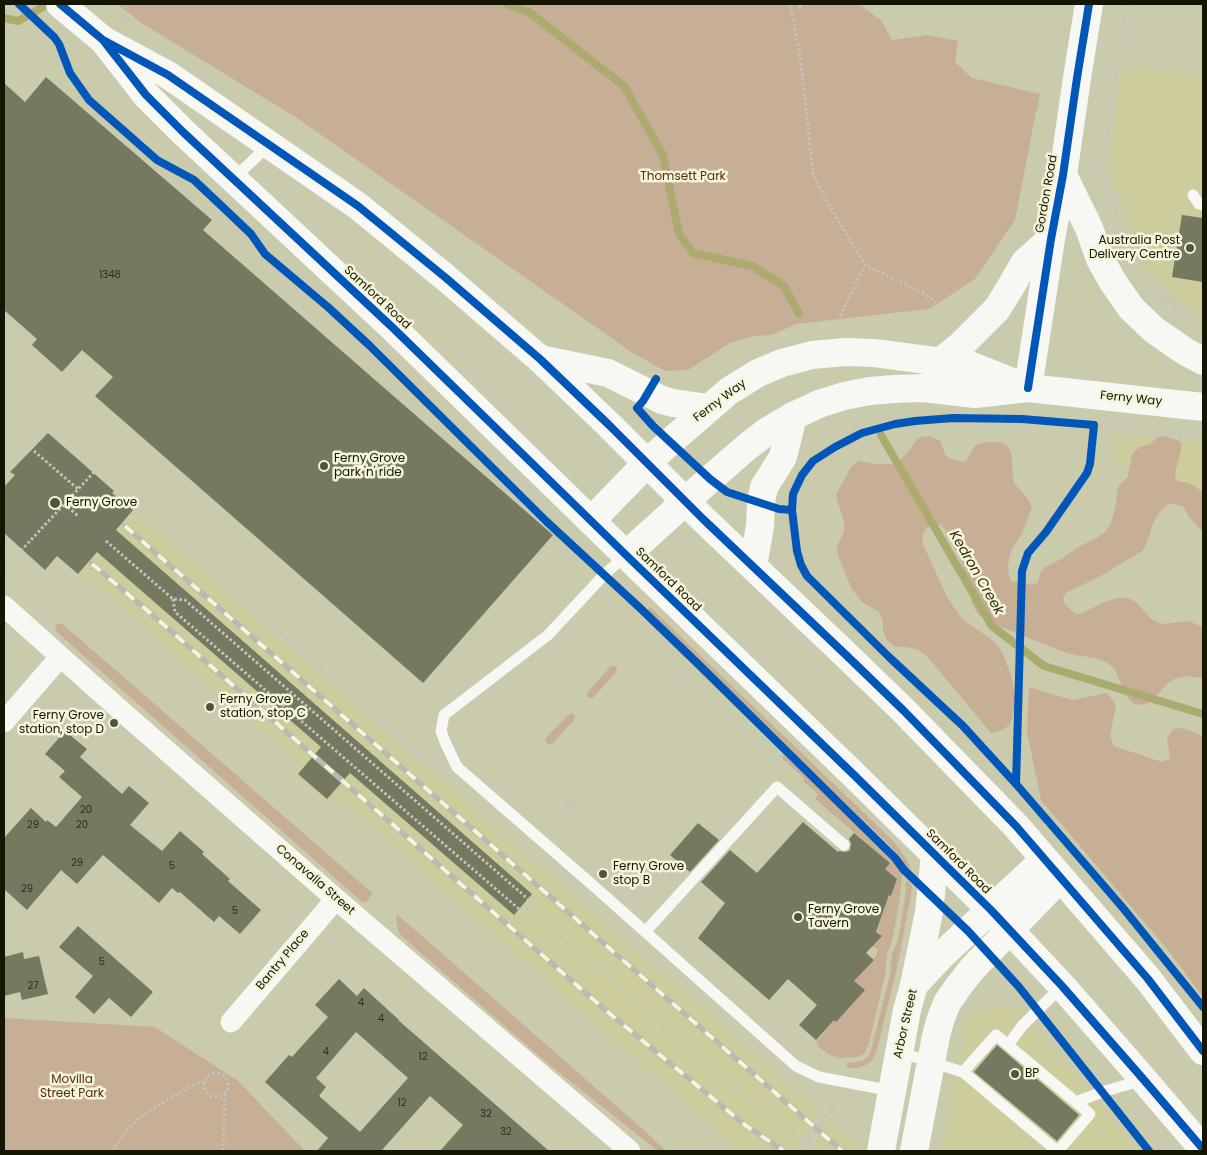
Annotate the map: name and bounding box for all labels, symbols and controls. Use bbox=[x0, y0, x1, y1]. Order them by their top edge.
street label: Gordon Road bbox=[1033, 154, 1061, 234]
park label: Thomsett Park bbox=[640, 170, 726, 184]
place label: Australia Post Delivery Centre bbox=[1089, 234, 1180, 262]
marker: Australia Post Delivery Centre bbox=[1184, 242, 1196, 254]
street label: Samford Road bbox=[341, 263, 413, 333]
house number: 1348 bbox=[99, 269, 121, 281]
street label: Ferny Way bbox=[691, 377, 749, 425]
street label: Ferny Way bbox=[1099, 389, 1163, 409]
place label: Ferny Grove park 'n' ride bbox=[334, 452, 405, 480]
marker: Ferny Grove park 'n' ride bbox=[318, 460, 330, 472]
marker: Ferny Grove bbox=[48, 496, 62, 510]
place label: Ferny Grove bbox=[66, 496, 137, 510]
water label: Kedron Creek bbox=[945, 528, 1007, 618]
street label: Samford Road bbox=[632, 545, 704, 615]
place label: Ferny Grove station, stop C bbox=[220, 693, 306, 721]
marker: Ferny Grove station, stop C bbox=[204, 701, 216, 713]
place label: Ferny Grove station, stop D bbox=[19, 709, 104, 737]
marker: Ferny Grove station, stop D bbox=[108, 717, 120, 729]
house number: 20 bbox=[80, 804, 92, 816]
house number: 29 bbox=[27, 819, 39, 831]
house number: 20 bbox=[76, 819, 88, 831]
street label: Samford Road bbox=[922, 826, 994, 898]
street label: Conavalla Street bbox=[273, 842, 357, 918]
house number: 29 bbox=[71, 857, 83, 869]
house number: 5 bbox=[169, 860, 175, 872]
place label: Ferny Grove stop B bbox=[613, 860, 684, 888]
marker: Ferny Grove stop B bbox=[597, 868, 609, 880]
house number: 29 bbox=[21, 883, 33, 895]
place label: Ferny Grove Tavern bbox=[808, 903, 879, 931]
house number: 5 bbox=[232, 905, 238, 917]
marker: Ferny Grove Tavern bbox=[792, 911, 804, 923]
street label: Bantry Place bbox=[253, 927, 313, 993]
house number: 5 bbox=[99, 956, 105, 968]
house number: 27 bbox=[27, 980, 39, 992]
street label: Arbor Street bbox=[891, 988, 921, 1060]
house number: 4 bbox=[358, 997, 364, 1009]
house number: 4 bbox=[378, 1013, 384, 1025]
house number: 4 bbox=[323, 1046, 329, 1058]
house number: 12 bbox=[419, 1051, 427, 1063]
place label: BP bbox=[1025, 1067, 1039, 1081]
marker: BP bbox=[1009, 1068, 1021, 1080]
park label: Movilla Street Park bbox=[40, 1073, 104, 1101]
house number: 12 bbox=[398, 1097, 406, 1109]
house number: 32 bbox=[480, 1108, 492, 1120]
house number: 32 bbox=[500, 1126, 512, 1138]

